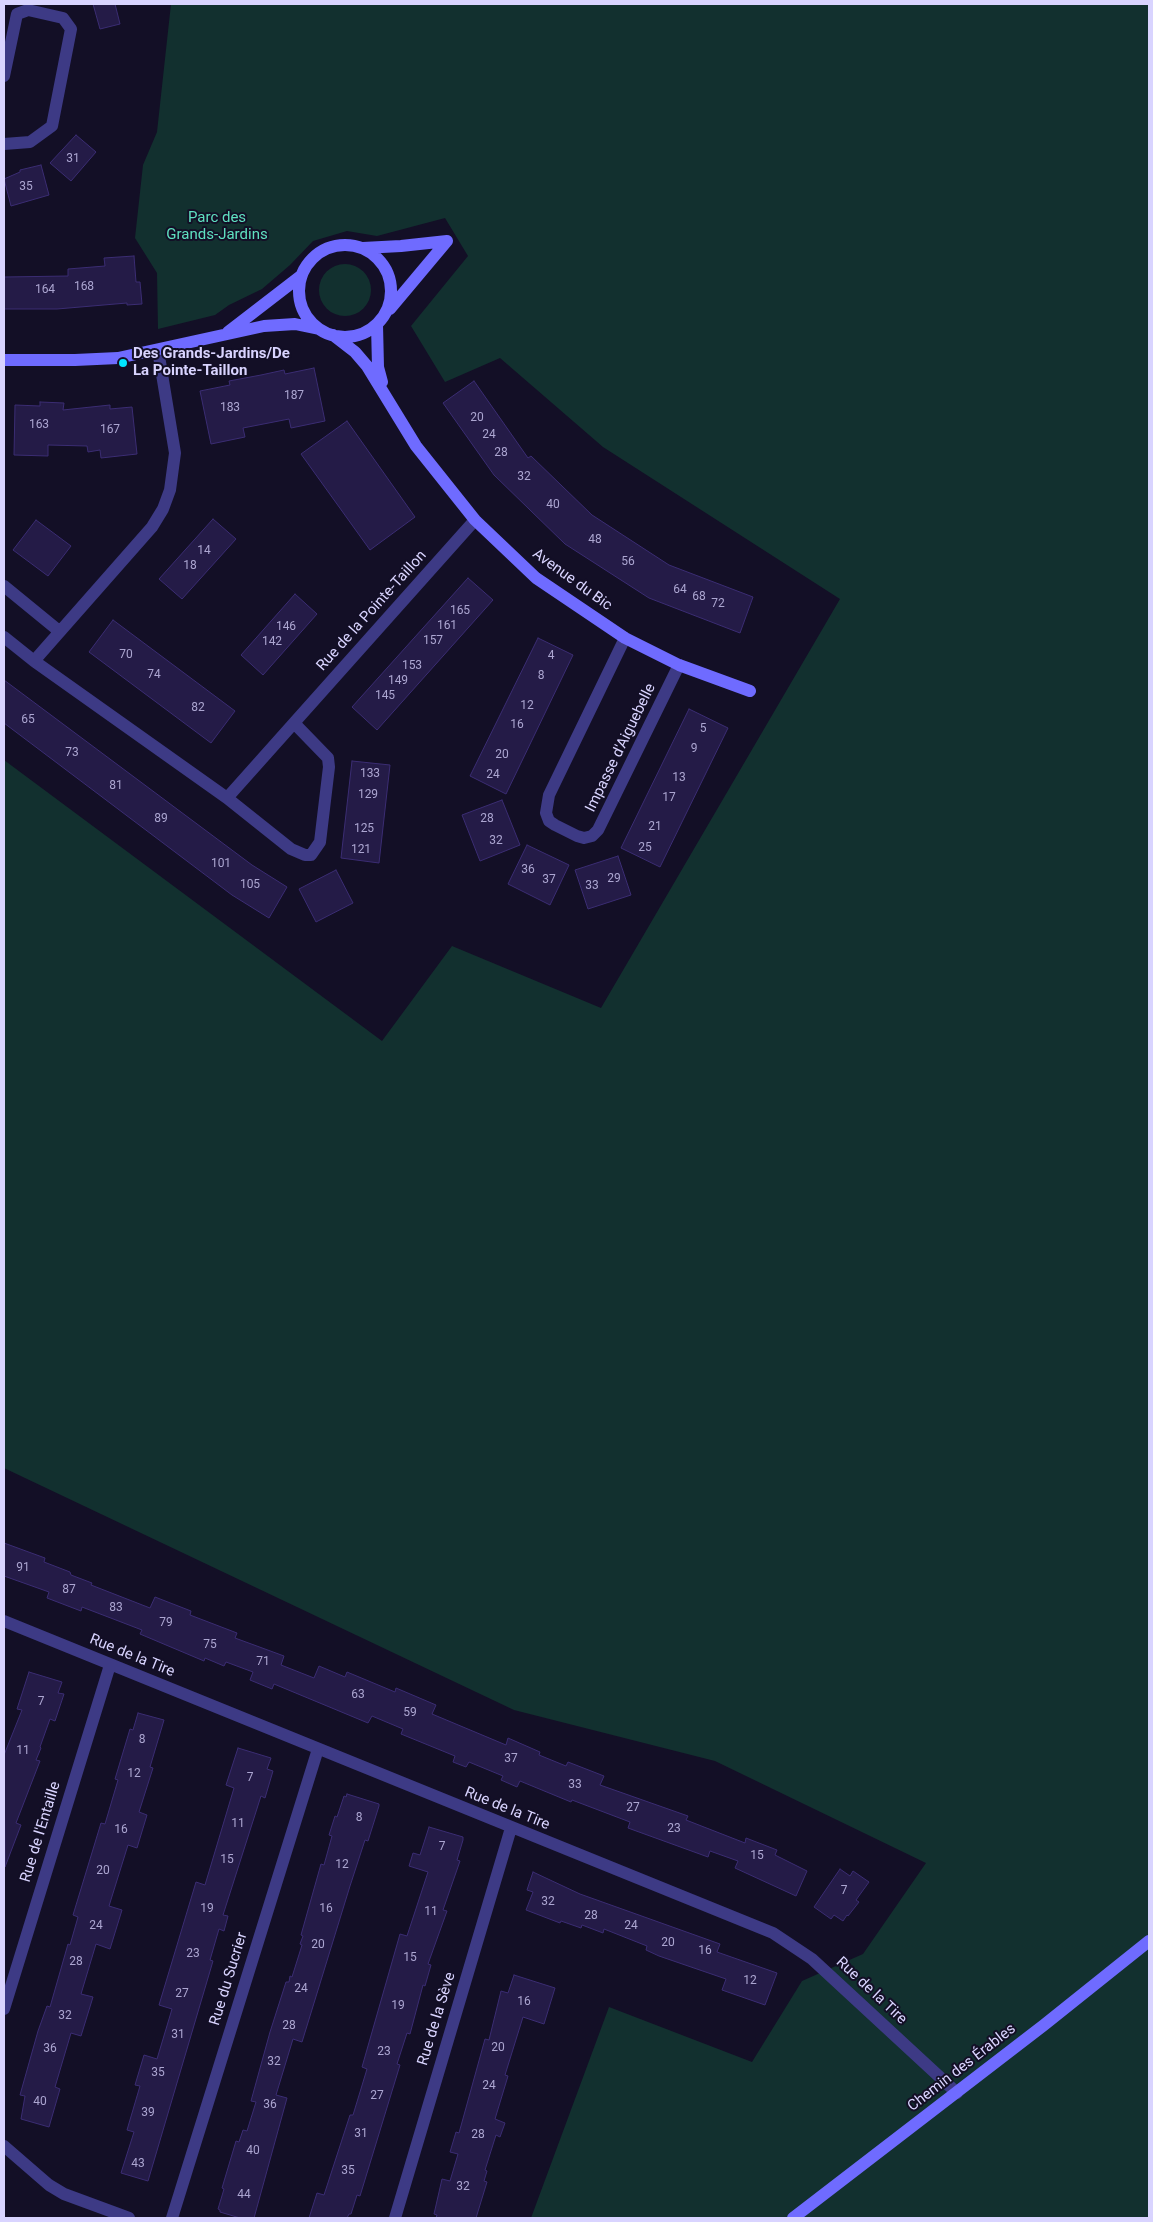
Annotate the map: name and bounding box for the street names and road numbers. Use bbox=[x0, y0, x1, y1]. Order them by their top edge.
street label: Avenue du Bic bbox=[529, 545, 615, 615]
street label: Rue de la Pointe-Taillon bbox=[313, 547, 431, 675]
street label: Impasse d'Aiguebelle bbox=[582, 681, 660, 815]
street label: Rue de la Tire bbox=[87, 1631, 177, 1681]
street label: Rue de l'Entaille bbox=[17, 1779, 65, 1885]
street label: Rue de la Tire bbox=[462, 1784, 552, 1834]
street label: Rue du Sucrier bbox=[206, 1930, 252, 2028]
street label: Rue de la Tire bbox=[832, 1954, 910, 2028]
street label: Rue de la Sève bbox=[414, 1970, 460, 2068]
street label: Chemin des Érables bbox=[904, 2020, 1020, 2116]

